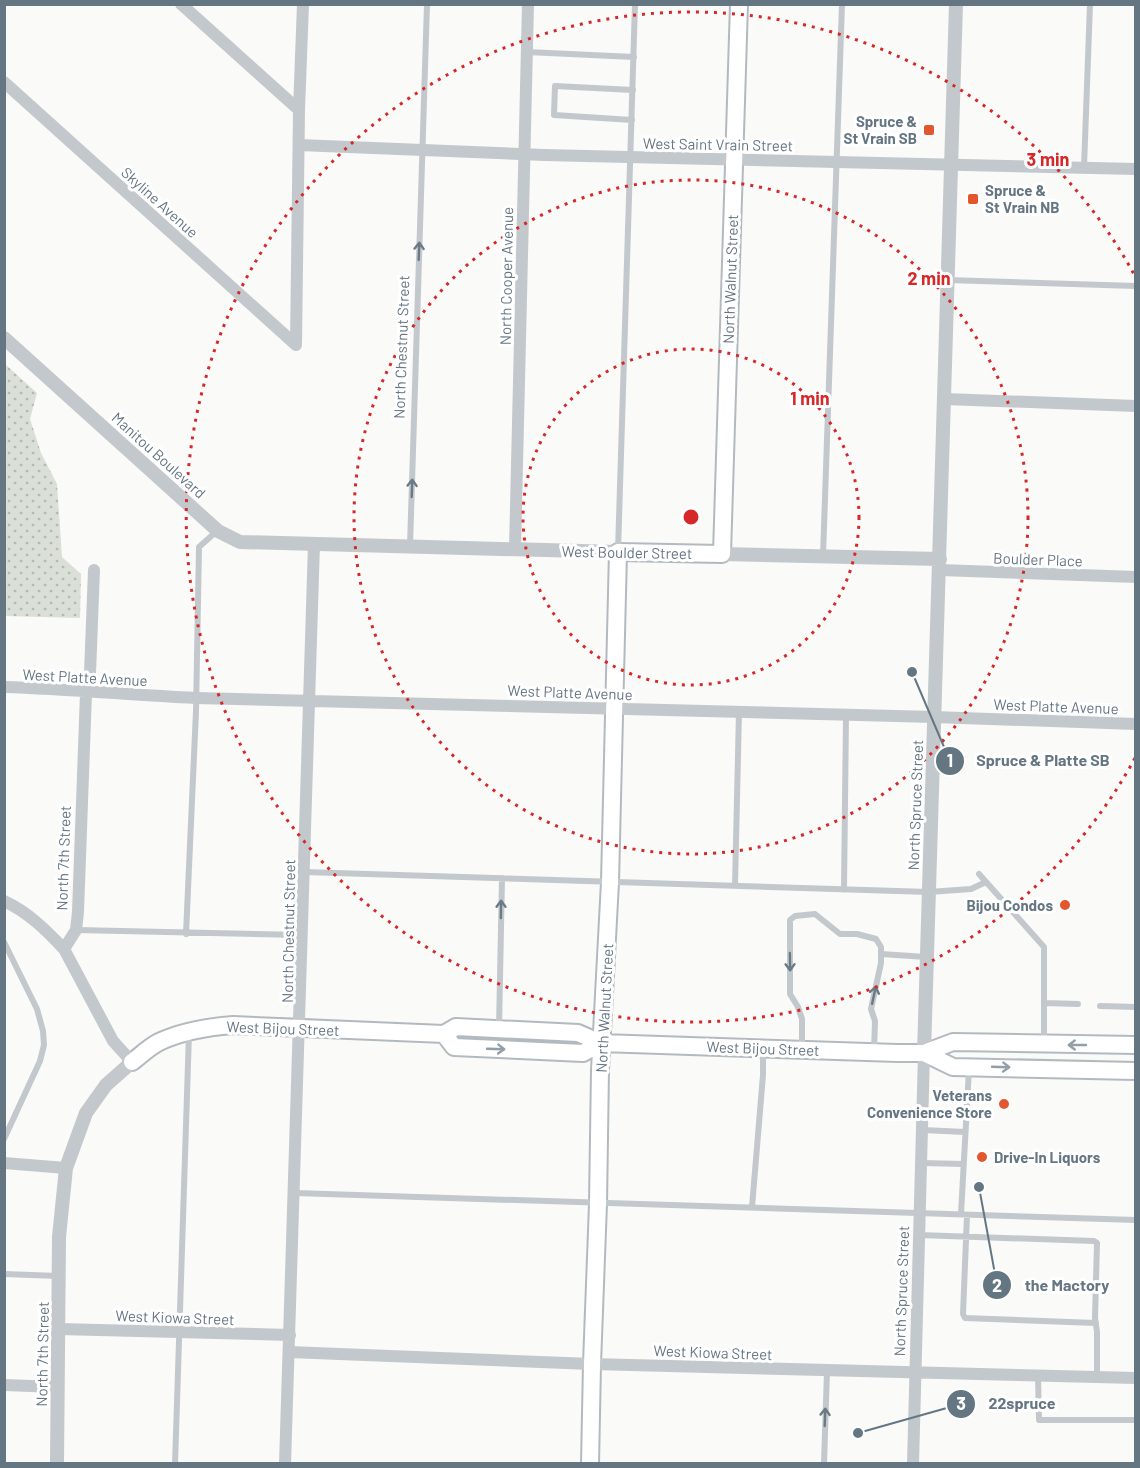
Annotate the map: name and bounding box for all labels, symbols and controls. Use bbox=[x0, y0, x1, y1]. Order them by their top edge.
place label: Spruce & St Vrain SB bbox=[843, 112, 917, 147]
marker: Spruce & St Vrain SB bbox=[922, 123, 936, 137]
street label: West Saint Vrain Street bbox=[643, 134, 793, 154]
text: 3 min bbox=[1027, 148, 1069, 170]
street label: Skyline Avenue bbox=[118, 163, 202, 241]
place label: Spruce & St Vrain NB bbox=[985, 181, 1060, 216]
marker: Spruce & St Vrain NB bbox=[966, 192, 980, 206]
street label: North Cooper Avenue bbox=[496, 207, 516, 345]
street label: North Walnut Street bbox=[719, 214, 741, 344]
one-way arrow bbox=[413, 241, 425, 261]
text: 2 min bbox=[907, 267, 951, 289]
street label: North Chestnut Street bbox=[389, 275, 413, 419]
text: 1 min bbox=[790, 387, 830, 409]
street label: Manitou Boulevard bbox=[108, 408, 210, 502]
one-way arrow bbox=[406, 478, 417, 498]
centre of rings bbox=[681, 507, 701, 527]
street label: West Boulder Street bbox=[562, 542, 692, 562]
street label: Boulder Place bbox=[993, 548, 1083, 570]
street label: West Platte Avenue bbox=[22, 665, 148, 689]
street label: West Platte Avenue bbox=[507, 681, 633, 703]
street label: West Platte Avenue bbox=[993, 695, 1119, 717]
street label: North Spruce Street bbox=[904, 739, 926, 871]
callout: Spruce & Platte SB bbox=[935, 744, 1122, 778]
text: 1 bbox=[947, 749, 953, 771]
text: Spruce & Platte SB bbox=[976, 750, 1110, 769]
street label: North 7th Street bbox=[52, 805, 74, 911]
street label: North Chestnut Street bbox=[278, 859, 298, 1003]
place label: Bijou Condos bbox=[967, 896, 1053, 914]
marker: Bijou Condos bbox=[1058, 898, 1072, 912]
one-way arrow bbox=[495, 899, 507, 919]
street label: North Walnut Street bbox=[592, 943, 616, 1073]
one-way arrow bbox=[784, 951, 796, 971]
one-way arrow bbox=[869, 986, 880, 1005]
street label: West Bijou Street bbox=[226, 1017, 340, 1039]
street label: West Bijou Street bbox=[706, 1037, 820, 1059]
one-way arrow bbox=[1068, 1039, 1088, 1051]
one-way arrow bbox=[486, 1043, 506, 1054]
one-way arrow bbox=[990, 1061, 1010, 1072]
place label: Veterans Convenience Store bbox=[867, 1086, 992, 1121]
marker: Veterans Convenience Store bbox=[997, 1097, 1011, 1111]
place label: Drive-In Liquors bbox=[994, 1148, 1101, 1166]
marker: Drive-In Liquors bbox=[975, 1150, 989, 1164]
street label: North Spruce Street bbox=[890, 1225, 912, 1357]
callout: the Mactory bbox=[982, 1268, 1121, 1302]
text: 2 bbox=[992, 1274, 1002, 1296]
text: the Mactory bbox=[1025, 1275, 1109, 1294]
street label: North 7th Street bbox=[32, 1301, 52, 1407]
street label: West Kiowa Street bbox=[115, 1306, 235, 1328]
street label: West Kiowa Street bbox=[653, 1341, 773, 1363]
callout: 22spruce bbox=[946, 1387, 1067, 1421]
text: 3 bbox=[956, 1392, 966, 1414]
text: 22spruce bbox=[988, 1393, 1056, 1412]
one-way arrow bbox=[819, 1408, 831, 1428]

